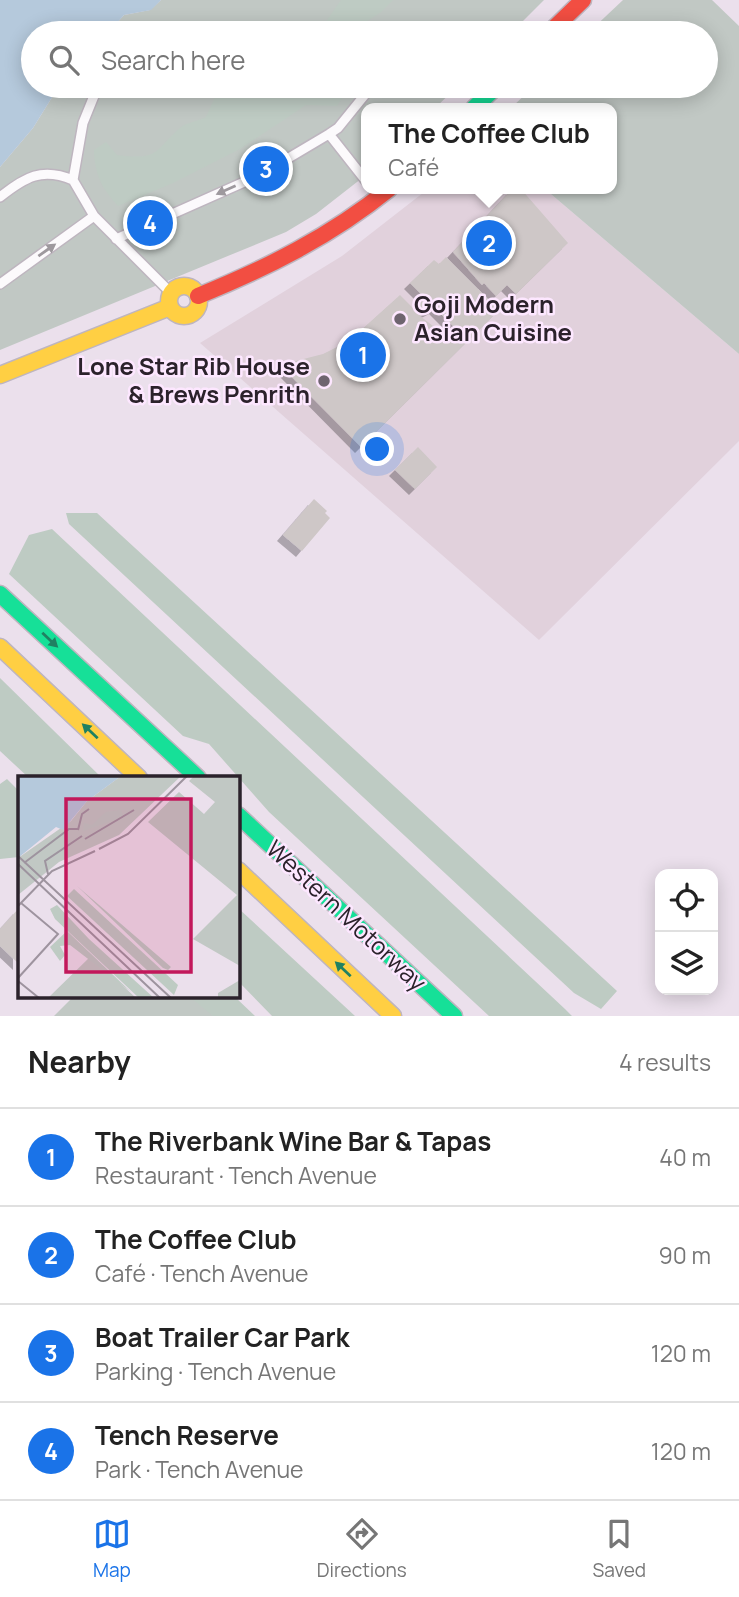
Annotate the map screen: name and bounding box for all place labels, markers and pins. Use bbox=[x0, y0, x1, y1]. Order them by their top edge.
pin: 3 bbox=[243, 143, 289, 195]
pin: 4 bbox=[127, 197, 173, 249]
pin: 2 bbox=[466, 217, 512, 269]
place label: Goji Modern Asian Cuisine bbox=[414, 287, 572, 348]
marker: Goji Modern Asian Cuisine bbox=[392, 311, 408, 327]
pin: 1 bbox=[340, 329, 386, 381]
place label: Lone Star Rib House & Brews Penrith bbox=[77, 349, 310, 410]
marker: Lone Star Rib House & Brews Penrith bbox=[316, 373, 332, 389]

